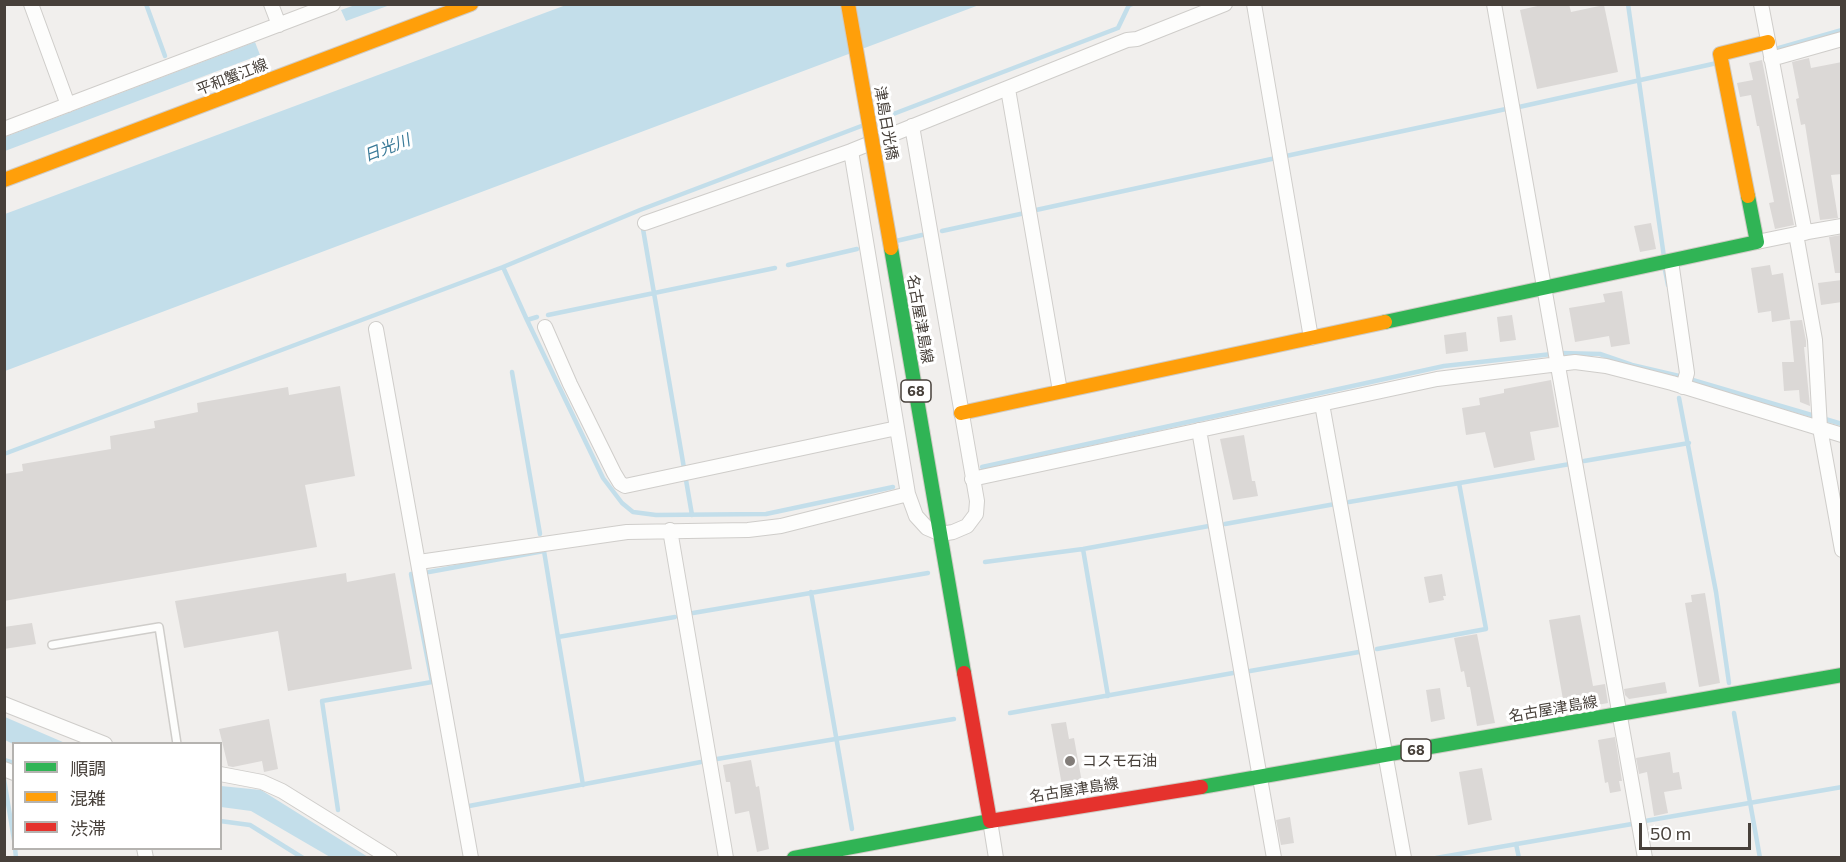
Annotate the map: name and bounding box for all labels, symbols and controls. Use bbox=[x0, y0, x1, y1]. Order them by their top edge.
street label: 平和蟹江線 bbox=[194, 55, 270, 99]
street label: 津島日光橋 bbox=[871, 85, 901, 161]
water label: 日光川 bbox=[361, 130, 413, 166]
street label: 名古屋津島線 bbox=[903, 273, 937, 365]
road number: 68 bbox=[901, 380, 931, 402]
street label: 名古屋津島線 bbox=[1507, 692, 1599, 726]
road number: 68 bbox=[1401, 739, 1431, 761]
legend bbox=[12, 742, 222, 850]
place label: コスモ石油 bbox=[1082, 752, 1157, 770]
marker: コスモ石油 bbox=[1063, 754, 1077, 768]
text: 順調 bbox=[70, 757, 106, 779]
street label: 名古屋津島線 bbox=[1028, 774, 1120, 806]
text: 混雑 bbox=[70, 787, 106, 809]
scale bar bbox=[1642, 811, 1754, 849]
text: 渋滞 bbox=[70, 817, 106, 839]
text: 50 m bbox=[1650, 822, 1691, 844]

